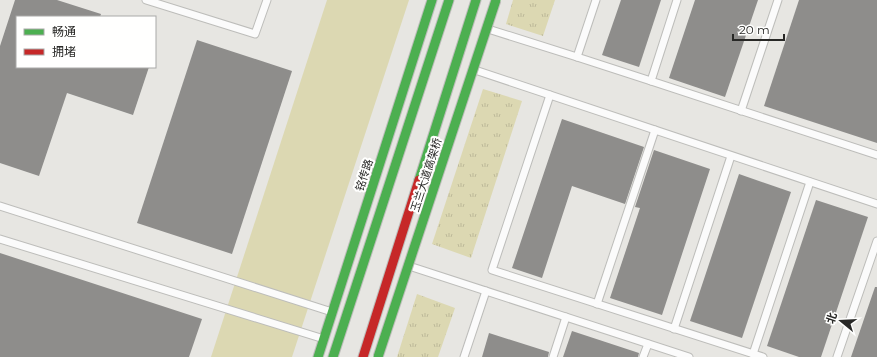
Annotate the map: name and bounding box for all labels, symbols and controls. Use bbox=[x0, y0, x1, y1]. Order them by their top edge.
legend bbox=[16, 16, 156, 68]
scale bar bbox=[733, 16, 784, 42]
text: 20 m bbox=[739, 22, 770, 37]
text: 畅通 bbox=[52, 24, 76, 39]
text: 拥堵 bbox=[52, 44, 76, 59]
street label: 玉兰大道高架桥 bbox=[407, 136, 445, 214]
street label: 铭传路 bbox=[352, 157, 376, 193]
north arrow bbox=[821, 301, 861, 341]
text: 北 bbox=[823, 311, 840, 325]

